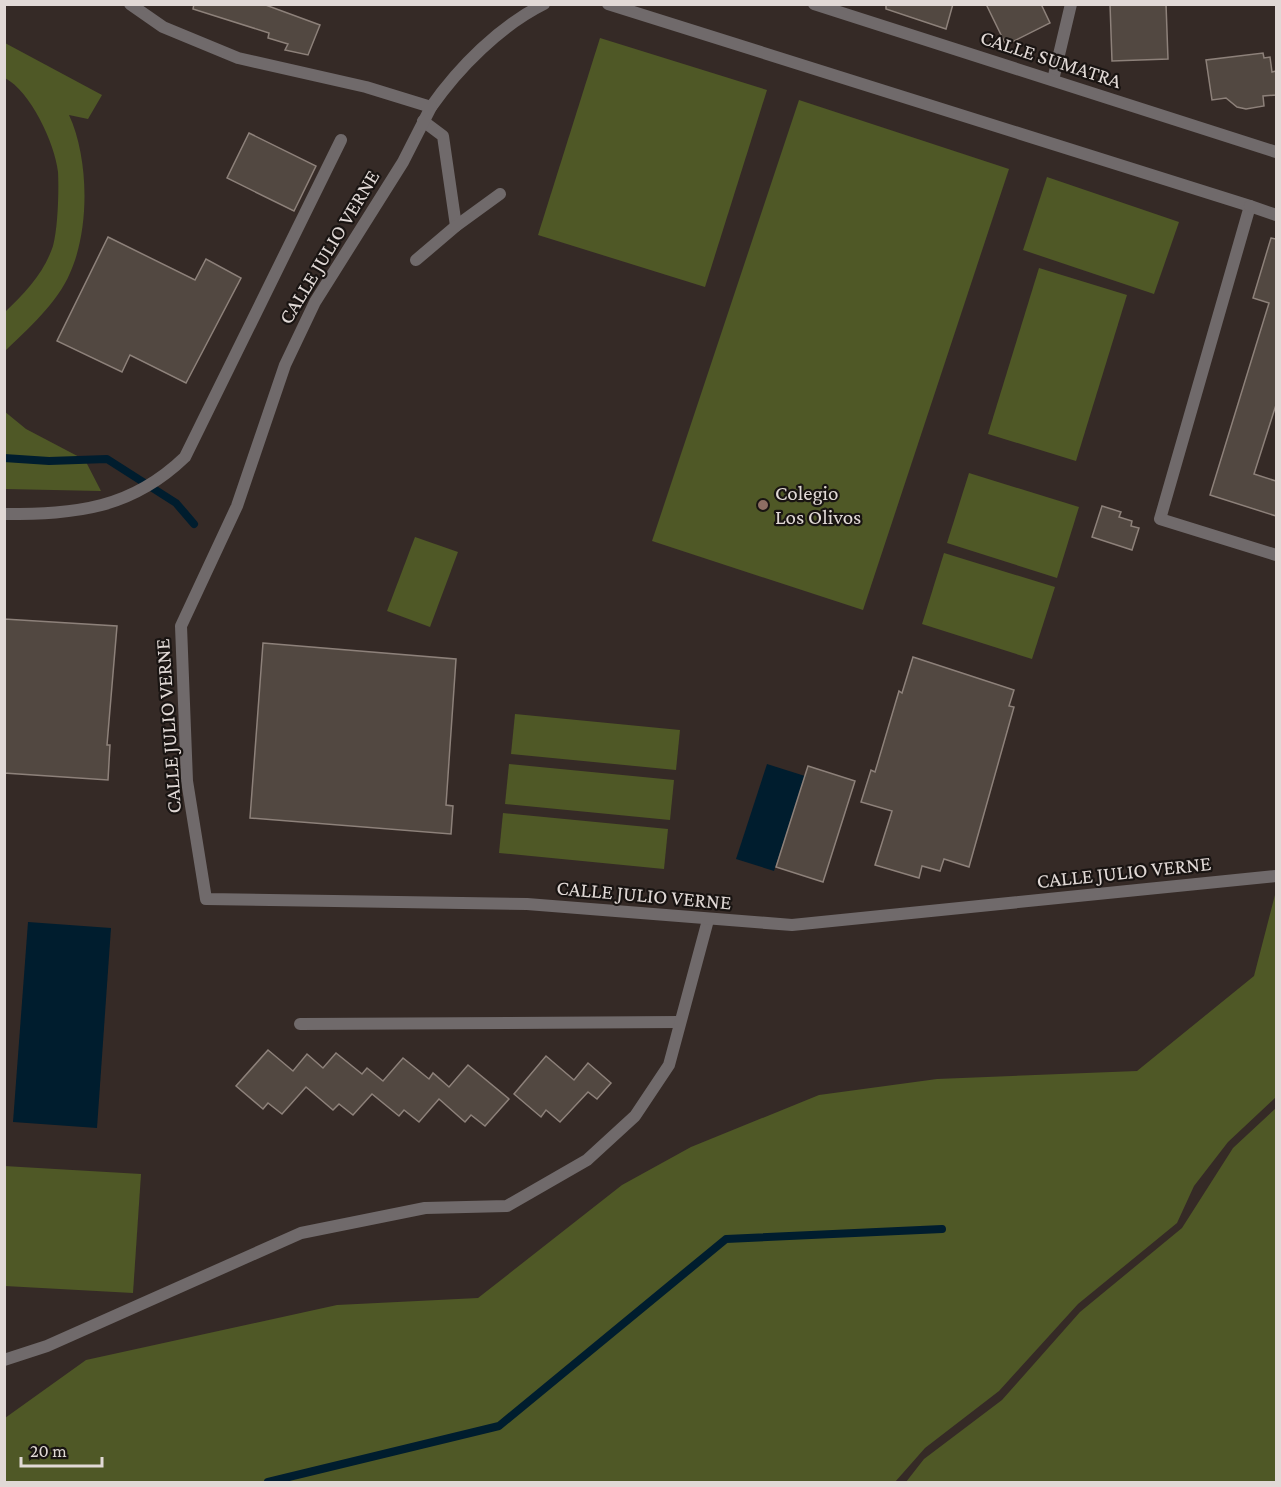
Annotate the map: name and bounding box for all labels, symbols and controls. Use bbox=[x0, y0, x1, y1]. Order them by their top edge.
street label: CALLE SUMATRA bbox=[977, 25, 1125, 93]
street label: CALLE JULIO VERNE bbox=[274, 166, 384, 328]
place label: Colegio Los Olivos bbox=[775, 481, 861, 529]
marker: Colegio Los Olivos bbox=[756, 498, 770, 512]
street label: CALLE JULIO VERNE bbox=[150, 638, 186, 814]
street label: CALLE JULIO VERNE bbox=[1036, 851, 1212, 893]
street label: CALLE JULIO VERNE bbox=[556, 875, 732, 915]
scale bar bbox=[21, 1430, 102, 1468]
text: 20 m bbox=[30, 1441, 67, 1461]

